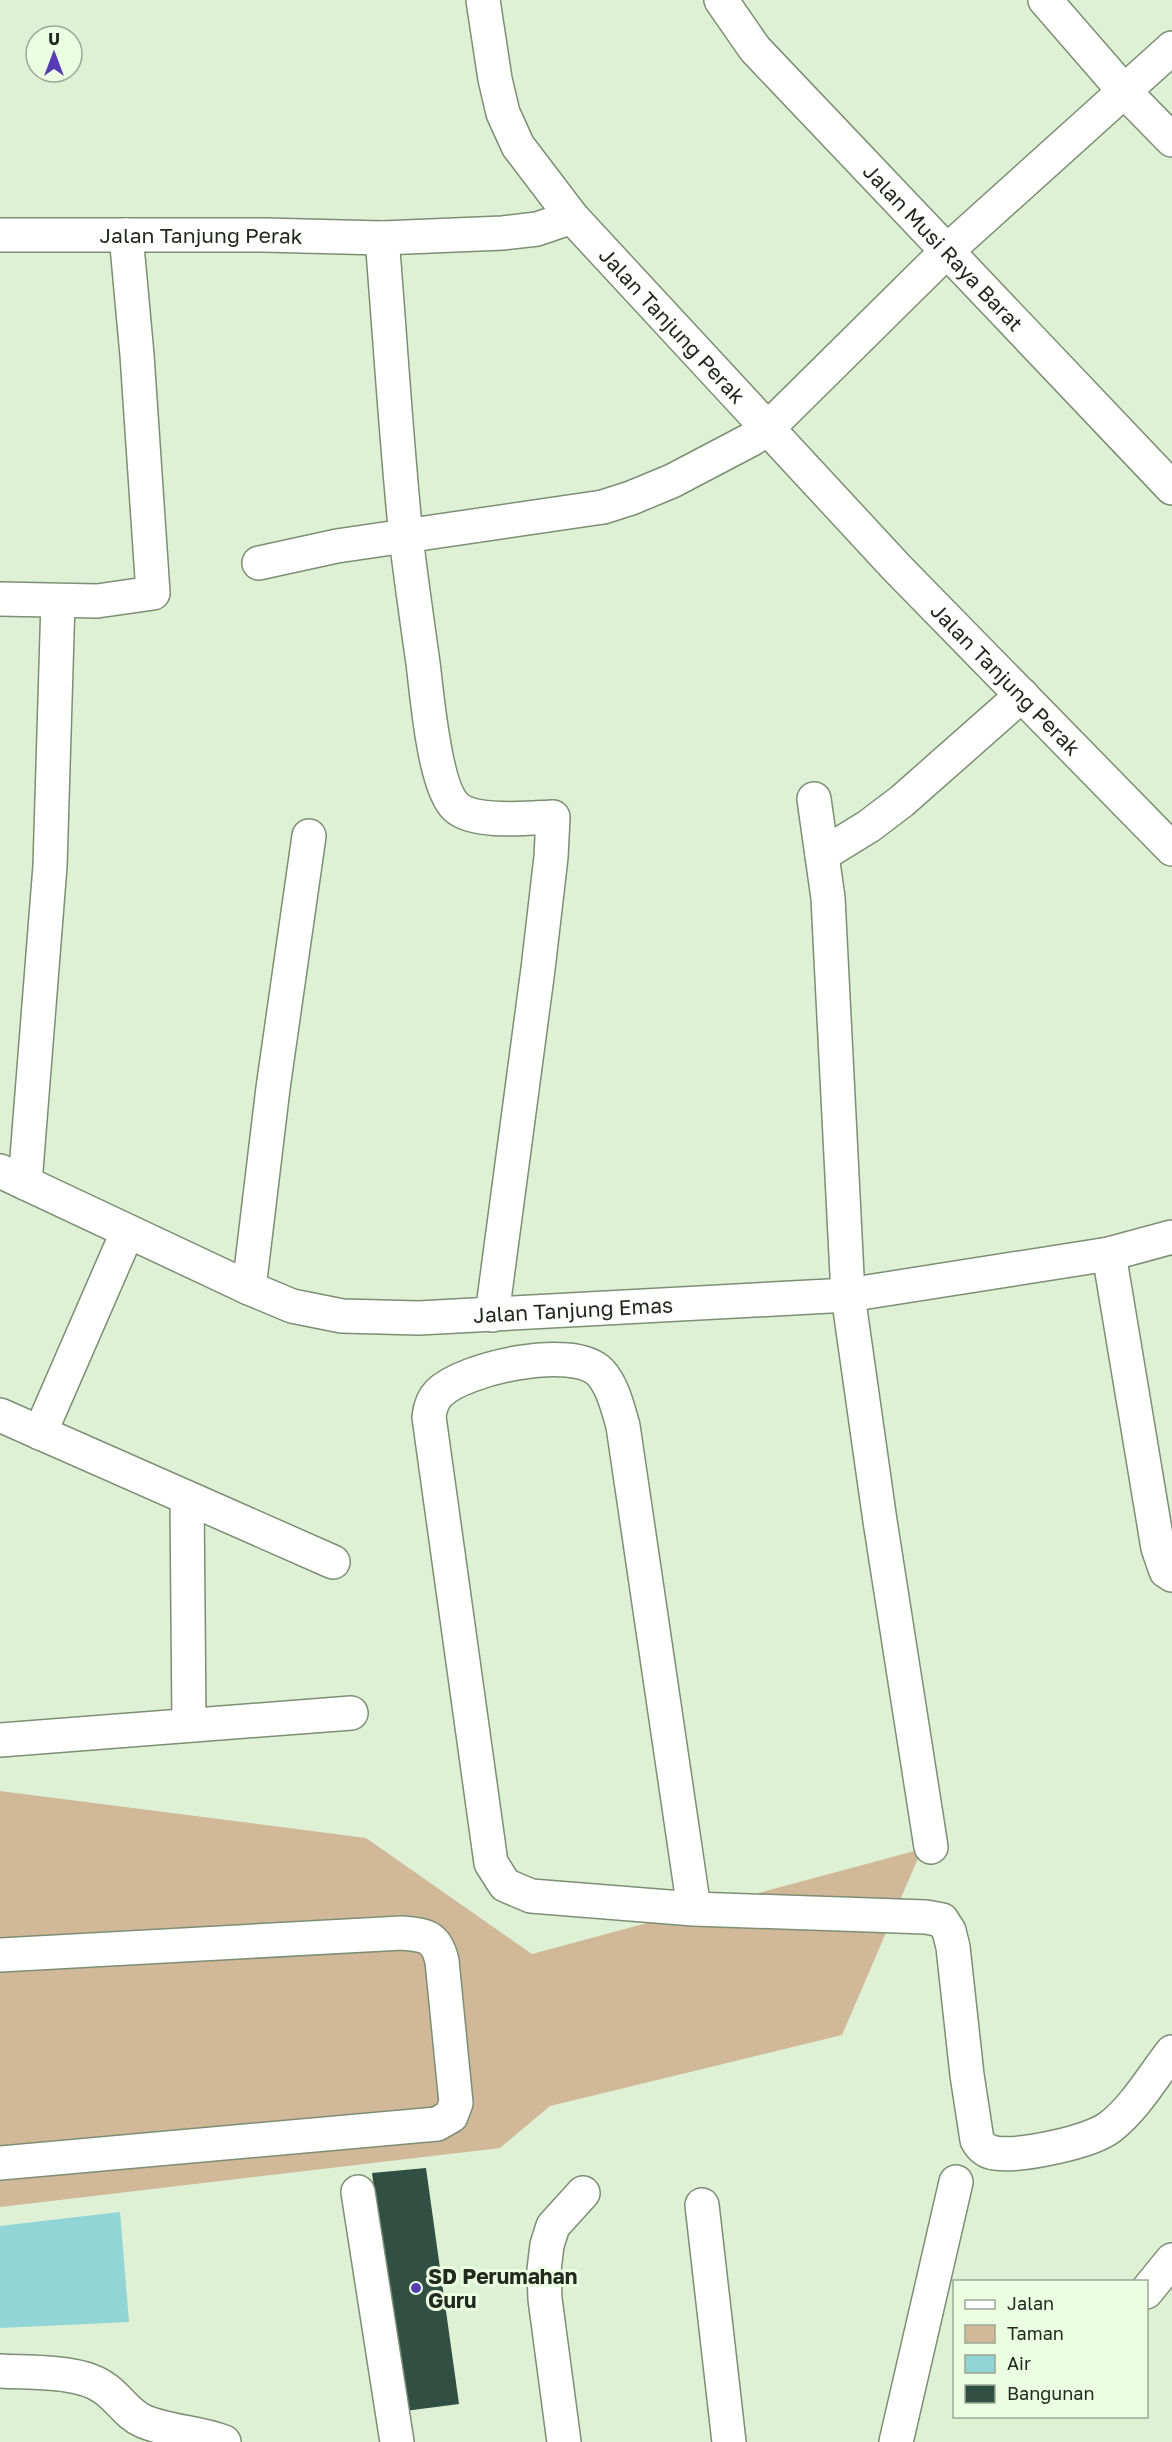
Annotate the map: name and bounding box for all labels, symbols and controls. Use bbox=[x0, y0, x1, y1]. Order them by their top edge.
north arrow bbox=[24, 24, 84, 84]
text: U bbox=[48, 29, 60, 49]
street label: Jalan Musi Raya Barat bbox=[858, 158, 1029, 336]
street label: Jalan Tanjung Perak bbox=[99, 222, 303, 249]
street label: Jalan Tanjung Perak bbox=[594, 242, 751, 409]
street label: Jalan Tanjung Perak bbox=[925, 597, 1086, 761]
street label: Jalan Tanjung Emas bbox=[472, 1291, 674, 1328]
place label: SD Perumahan Guru bbox=[428, 2263, 577, 2313]
legend bbox=[953, 2280, 1148, 2418]
marker: SD Perumahan Guru bbox=[409, 2281, 423, 2295]
text: Jalan bbox=[1007, 2292, 1054, 2314]
text: Taman bbox=[1007, 2322, 1064, 2344]
text: Air bbox=[1007, 2352, 1031, 2374]
text: Bangunan bbox=[1007, 2382, 1095, 2404]

